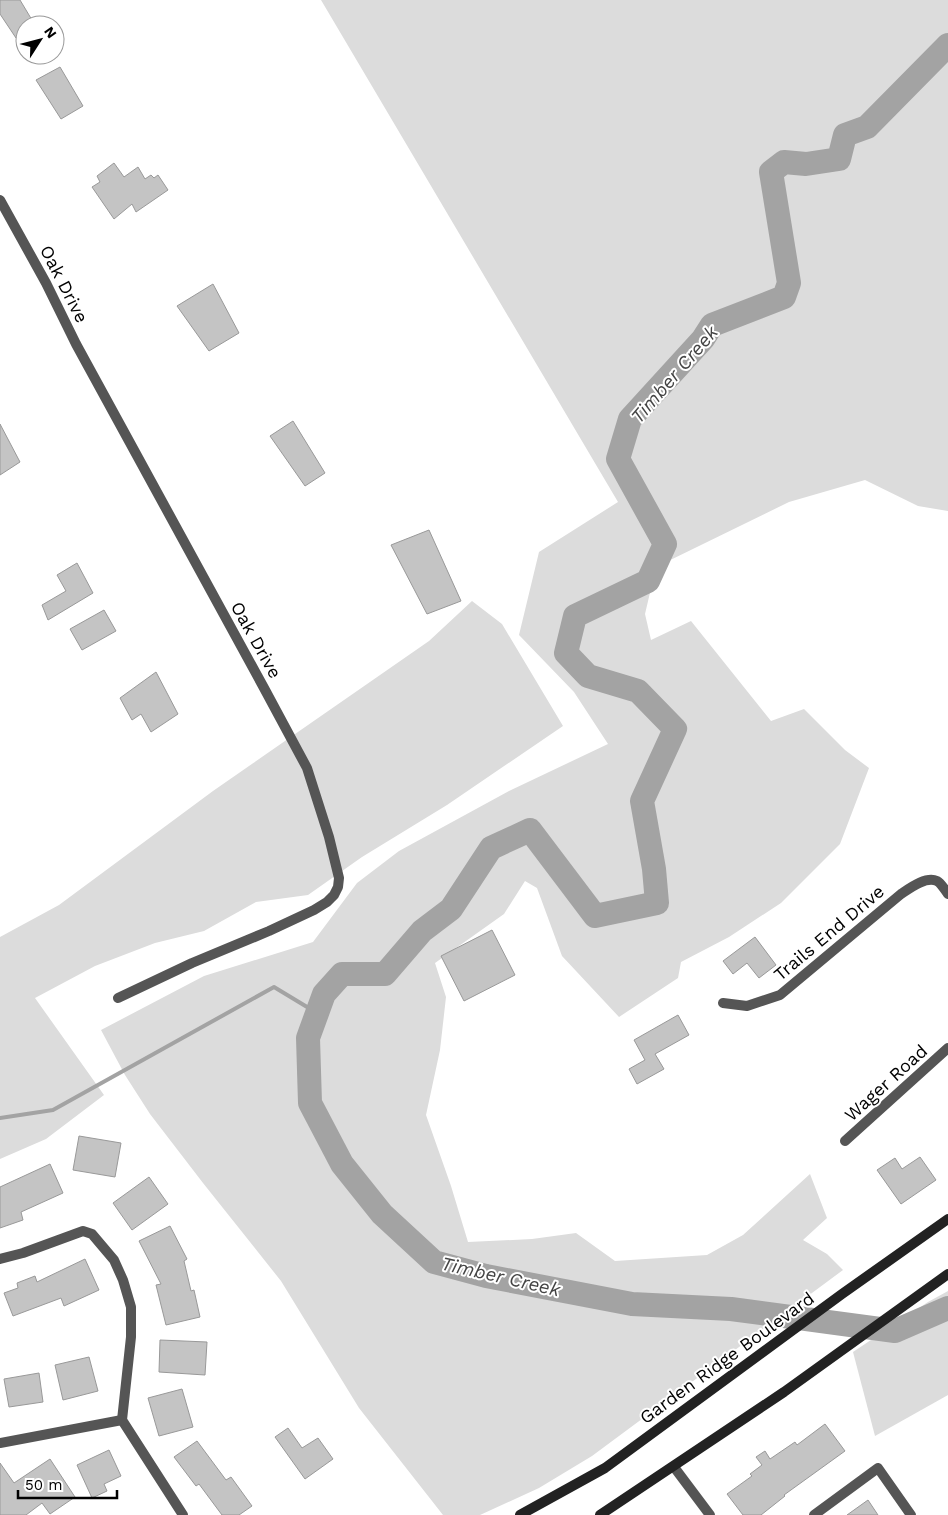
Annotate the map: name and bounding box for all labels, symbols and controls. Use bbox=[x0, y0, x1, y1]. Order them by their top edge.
north arrow bbox=[15, 15, 65, 65]
text: N bbox=[41, 23, 60, 41]
street label: Oak Drive bbox=[36, 241, 93, 326]
water label: Timber Creek bbox=[626, 321, 723, 428]
street label: Oak Drive bbox=[227, 598, 286, 682]
street label: Trails End Drive bbox=[769, 880, 888, 985]
street label: Wager Road bbox=[840, 1040, 931, 1125]
water label: Timber Creek bbox=[439, 1252, 563, 1301]
street label: Garden Ridge Boulevard bbox=[635, 1287, 818, 1428]
scale bar bbox=[18, 1468, 116, 1500]
text: 50 m bbox=[25, 1476, 62, 1494]

